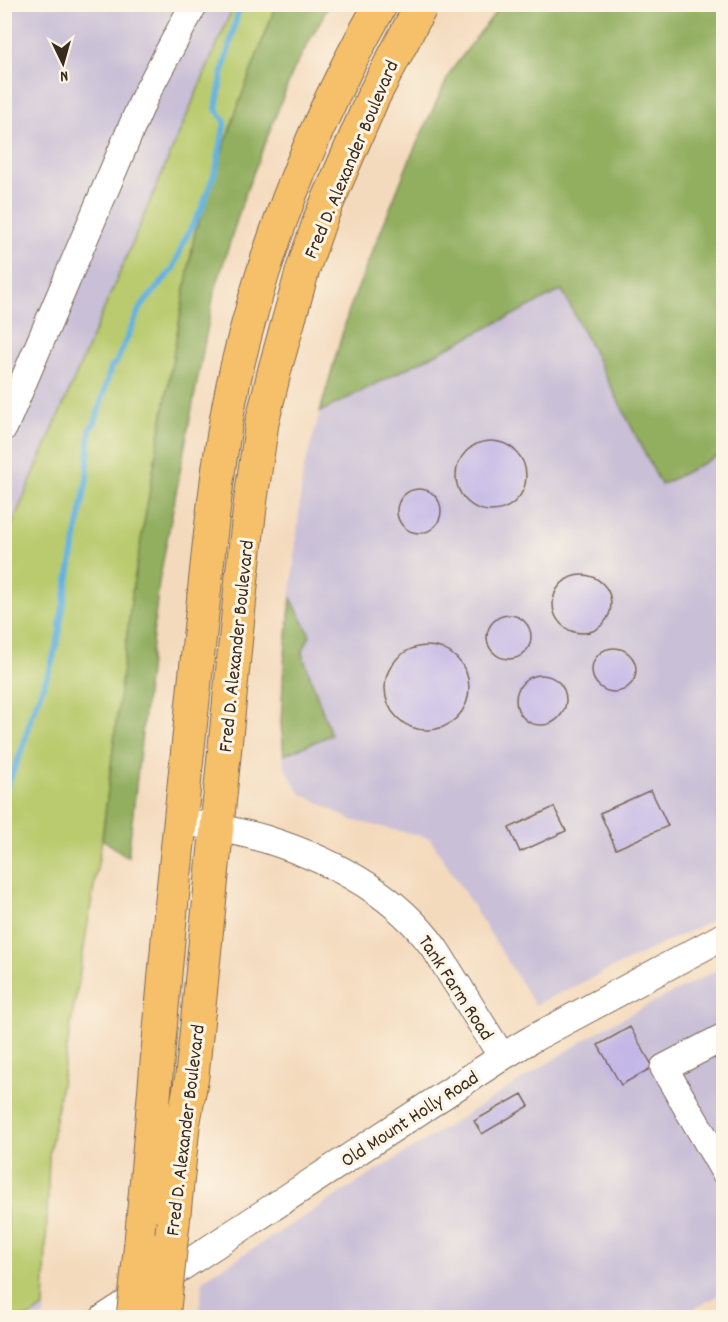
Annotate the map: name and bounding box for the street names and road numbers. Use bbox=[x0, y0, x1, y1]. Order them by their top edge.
street label: Fred D. Alexander Boulevard bbox=[298, 57, 407, 264]
street label: Fred D. Alexander Boulevard bbox=[213, 539, 263, 754]
street label: Tank Farm Road bbox=[410, 930, 499, 1047]
street label: Fred D. Alexander Boulevard bbox=[160, 1023, 214, 1238]
street label: Old Mount Holly Road bbox=[336, 1065, 485, 1176]

